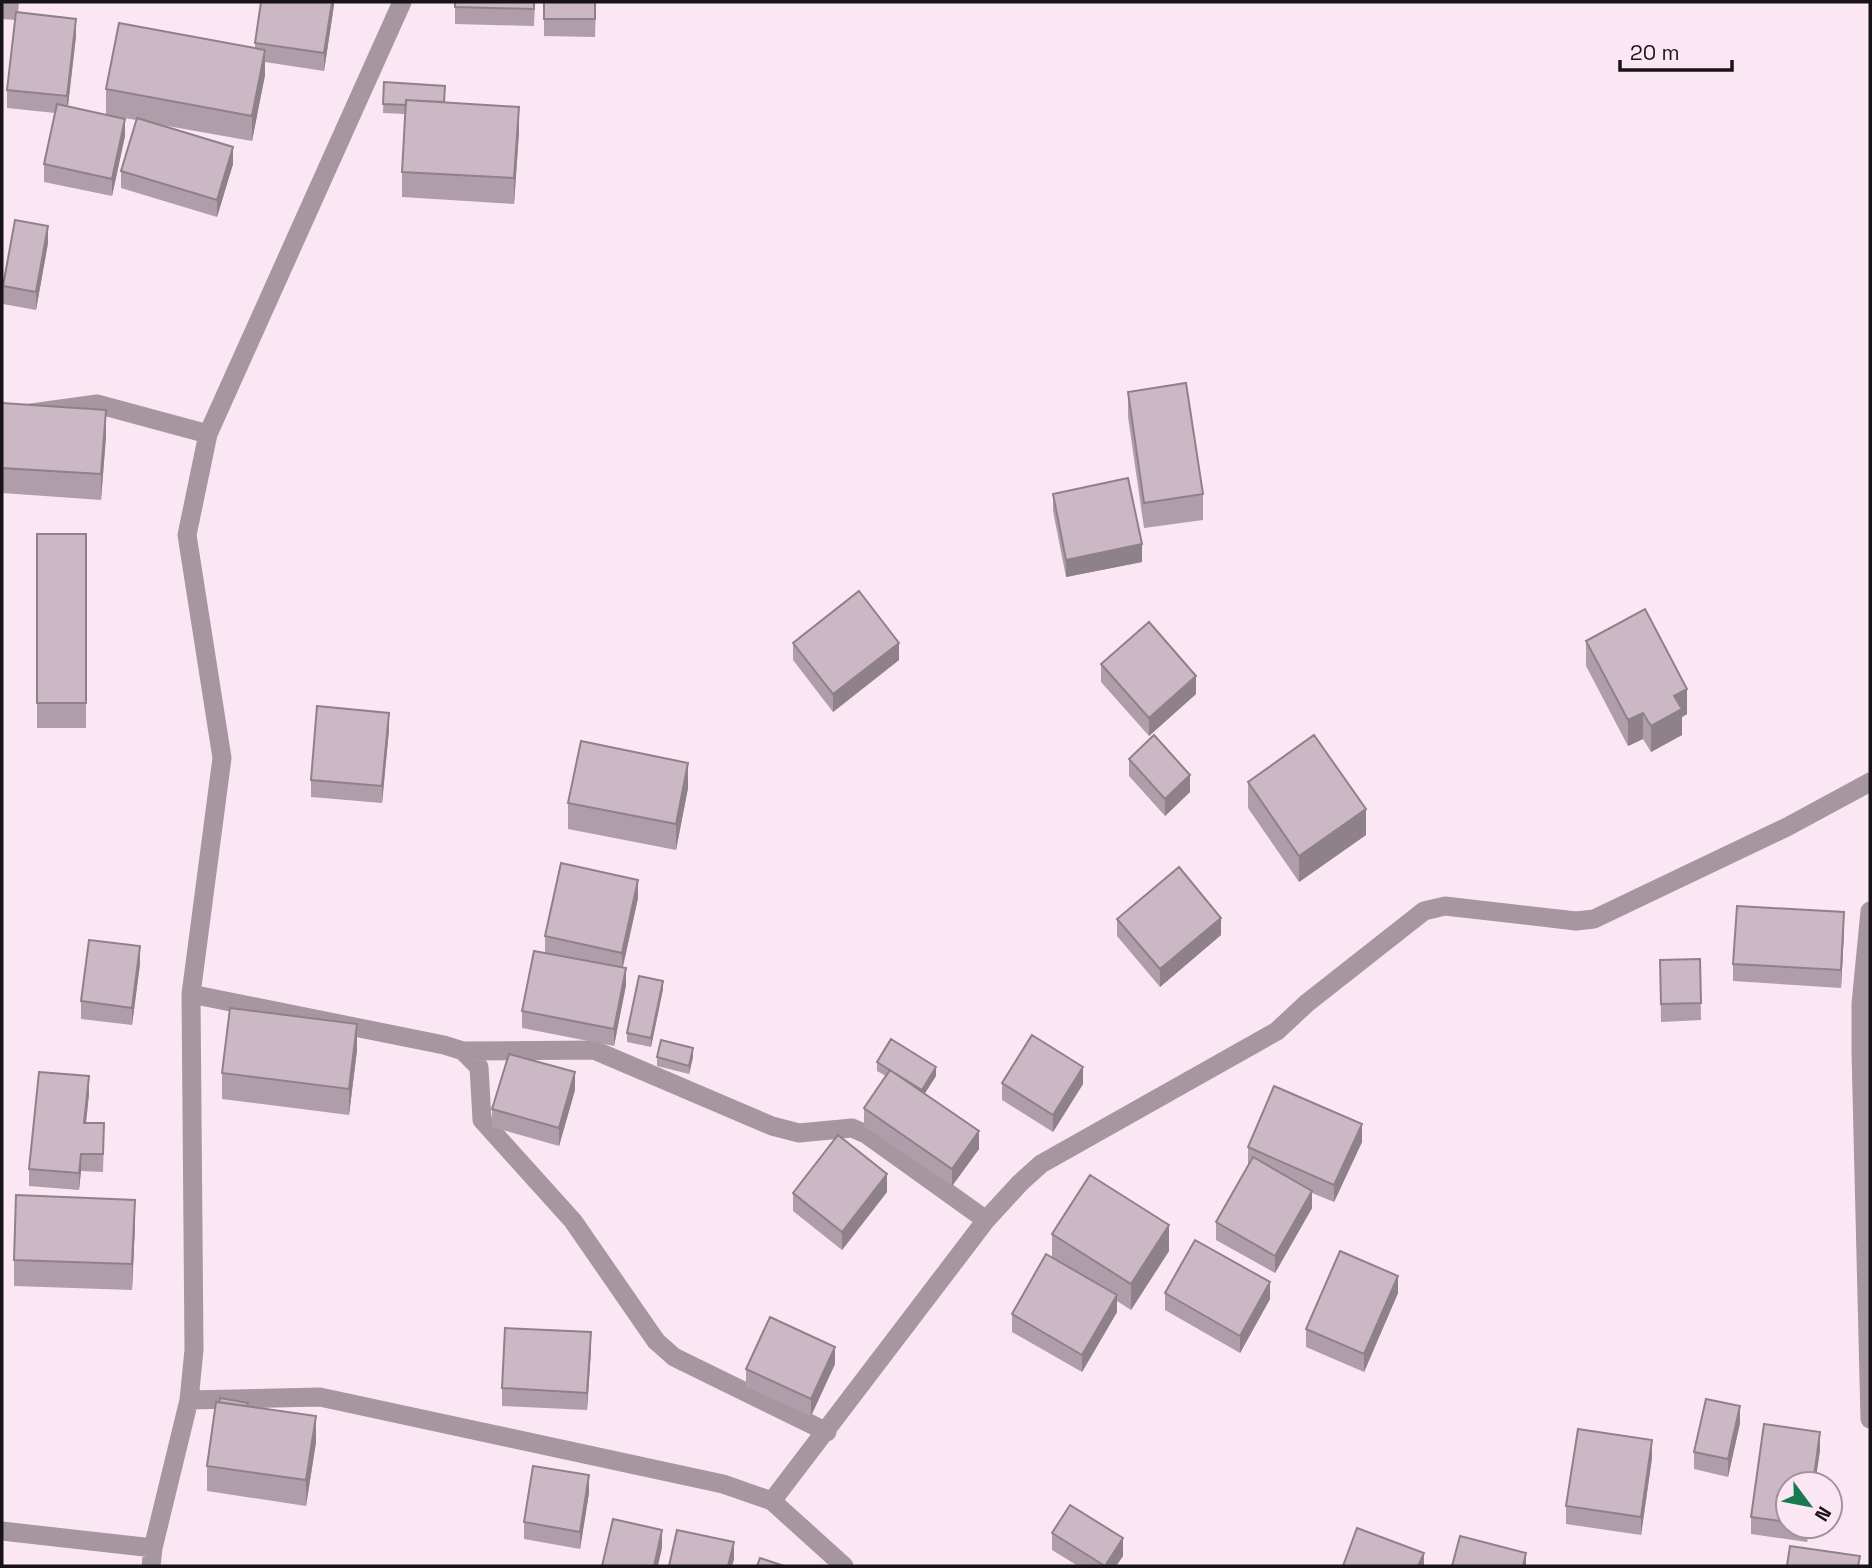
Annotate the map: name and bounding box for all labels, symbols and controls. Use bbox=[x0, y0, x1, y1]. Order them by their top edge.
scale bar bbox=[1620, 28, 1732, 72]
text: 20 m bbox=[1630, 39, 1680, 66]
north arrow bbox=[1774, 1470, 1844, 1540]
text: N bbox=[1809, 1502, 1837, 1526]

